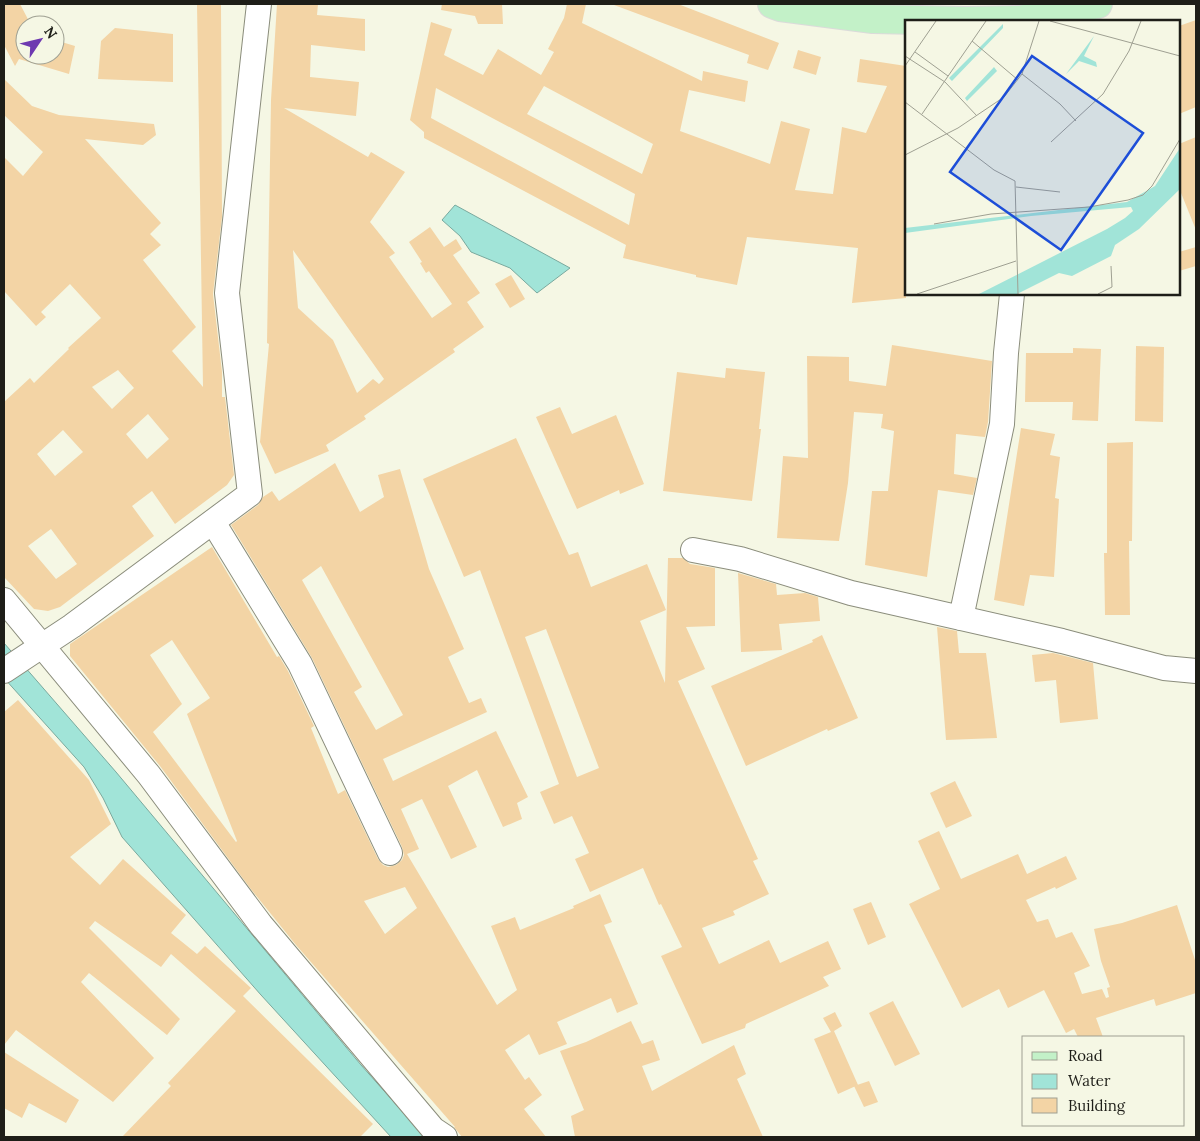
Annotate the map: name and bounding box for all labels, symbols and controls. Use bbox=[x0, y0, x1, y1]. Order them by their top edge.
north arrow bbox=[15, 15, 65, 65]
inset map bbox=[905, 20, 1180, 295]
text: N bbox=[40, 23, 61, 42]
legend bbox=[1022, 1036, 1185, 1126]
text: Road bbox=[1068, 1046, 1103, 1065]
text: Water bbox=[1068, 1071, 1111, 1090]
text: Building bbox=[1068, 1096, 1126, 1115]

